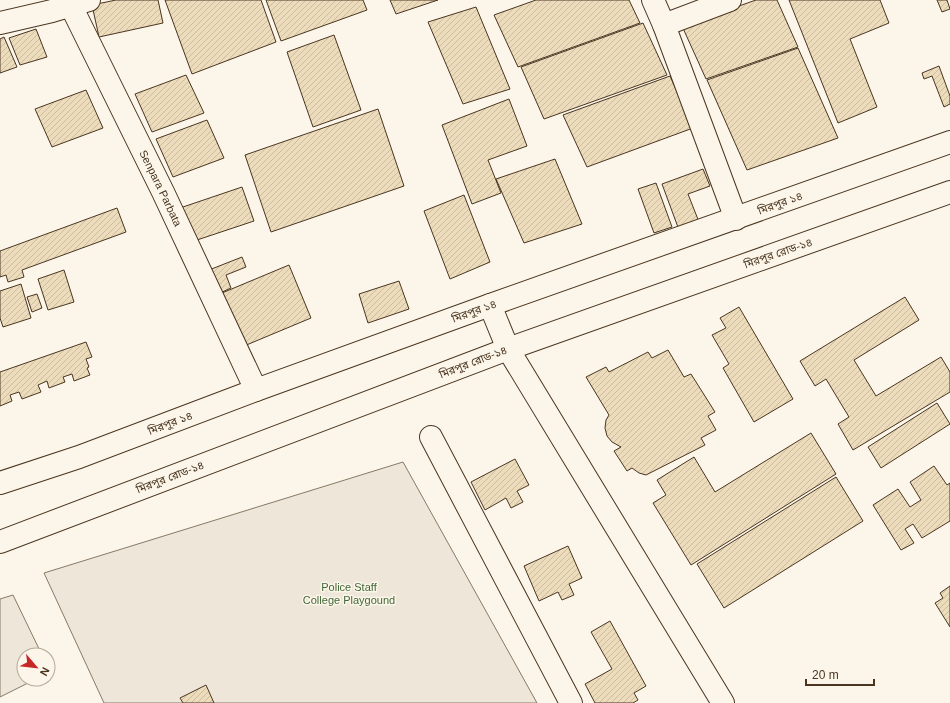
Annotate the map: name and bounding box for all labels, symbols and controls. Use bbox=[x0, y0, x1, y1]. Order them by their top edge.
street label: Senpara Parbata bbox=[137, 148, 185, 229]
street label: মিরপুর ১৪ bbox=[755, 189, 804, 218]
street label: মিরপুর রোড-১৪ bbox=[741, 236, 814, 272]
street label: মিরপুর ১৪ bbox=[449, 297, 498, 326]
street label: মিরপুর রোড-১৪ bbox=[436, 344, 509, 382]
street label: মিরপুর ১৪ bbox=[145, 409, 194, 438]
street label: মিরপুর রোড-১৪ bbox=[133, 459, 206, 497]
park label: Police Staff College Playgound bbox=[303, 581, 395, 606]
north arrow bbox=[16, 647, 56, 687]
scale bar bbox=[806, 661, 874, 687]
text: N bbox=[38, 665, 52, 678]
text: 20 m bbox=[812, 668, 839, 682]

